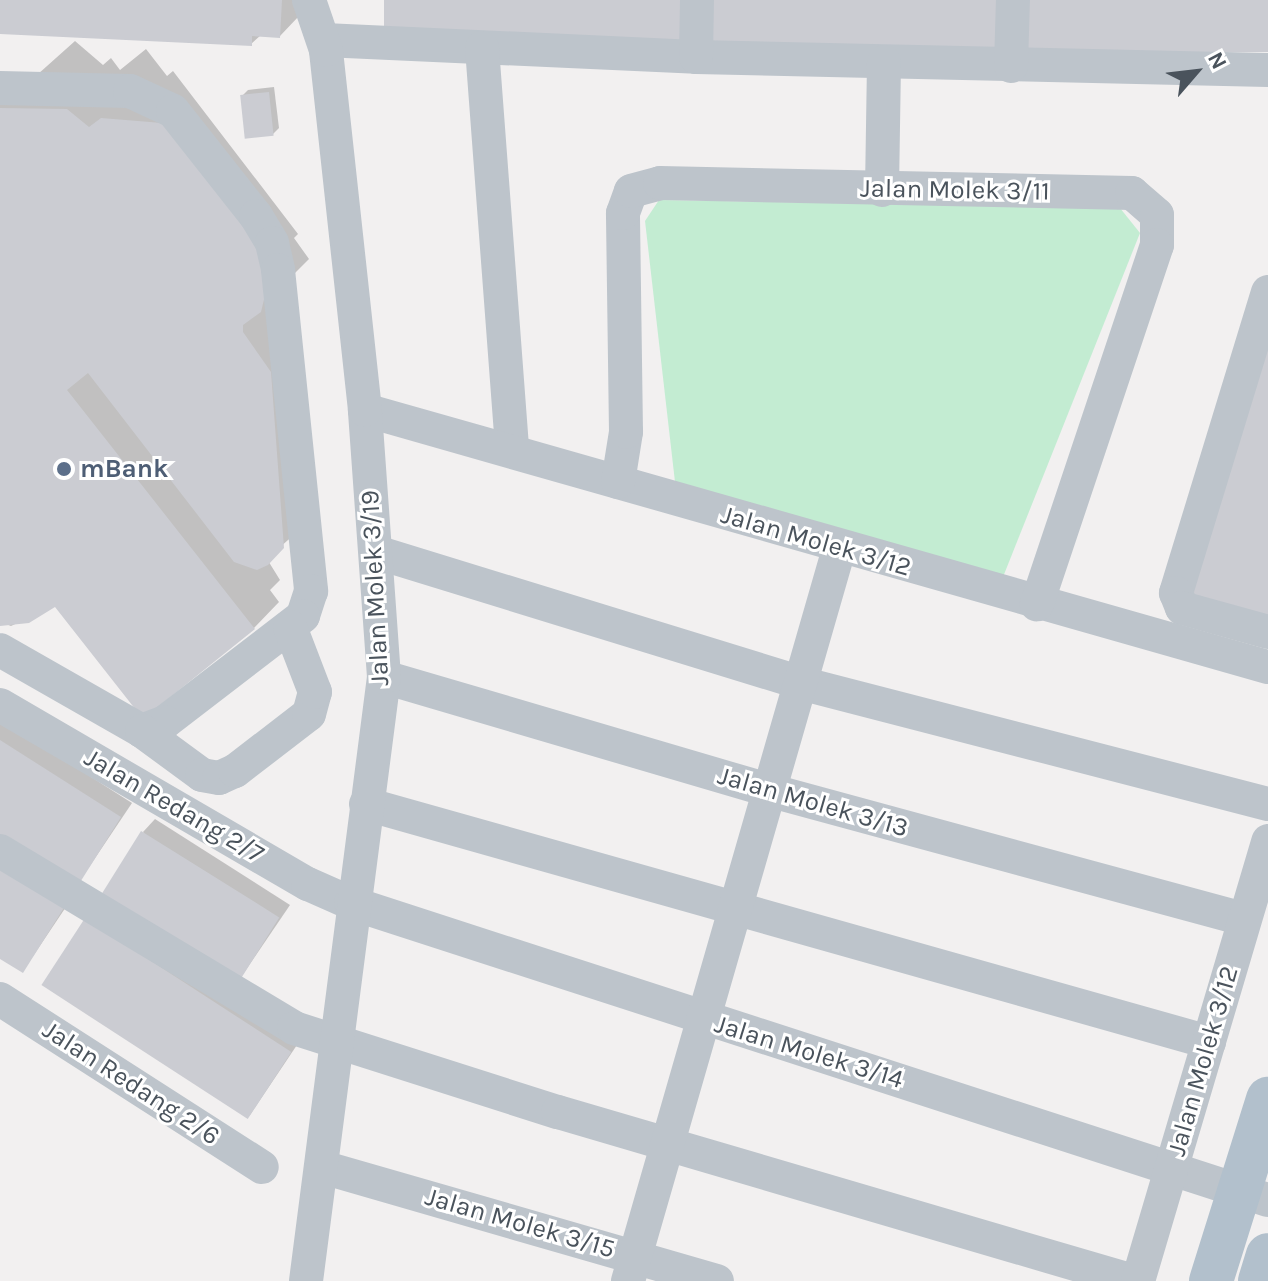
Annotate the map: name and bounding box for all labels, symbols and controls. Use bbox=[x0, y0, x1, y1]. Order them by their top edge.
north arrow bbox=[1156, 32, 1236, 112]
text: N bbox=[1202, 48, 1232, 74]
street label: Jalan Molek 3/11 bbox=[860, 173, 1050, 207]
place label: mBank bbox=[80, 453, 168, 485]
marker: mBank bbox=[55, 460, 73, 478]
street label: Jalan Molek 3/19 bbox=[354, 489, 396, 687]
street label: Jalan Molek 3/12 bbox=[717, 499, 915, 583]
street label: Jalan Redang 2/7 bbox=[79, 742, 269, 870]
street label: Jalan Molek 3/13 bbox=[714, 760, 912, 844]
street label: Jalan Molek 3/12 bbox=[1161, 962, 1245, 1160]
street label: Jalan Molek 3/14 bbox=[711, 1008, 907, 1096]
street label: Jalan Redang 2/6 bbox=[37, 1014, 225, 1152]
street label: Jalan Molek 3/15 bbox=[422, 1181, 618, 1265]

